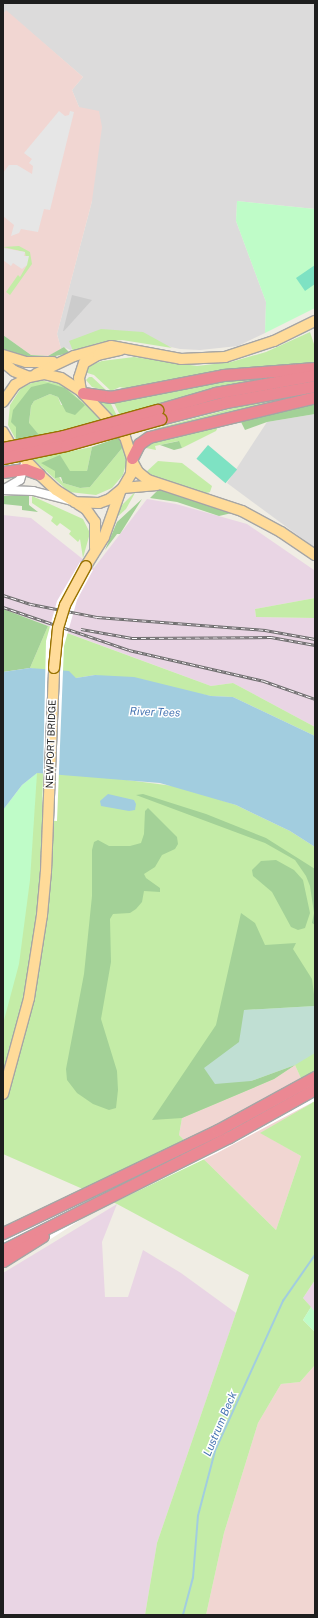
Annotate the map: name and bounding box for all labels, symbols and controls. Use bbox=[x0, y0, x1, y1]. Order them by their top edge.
street label: NEWPORT BRIDGE bbox=[43, 699, 59, 789]
water label: River Tees bbox=[129, 705, 181, 719]
water label: Lustrum Beck bbox=[201, 1390, 239, 1458]

